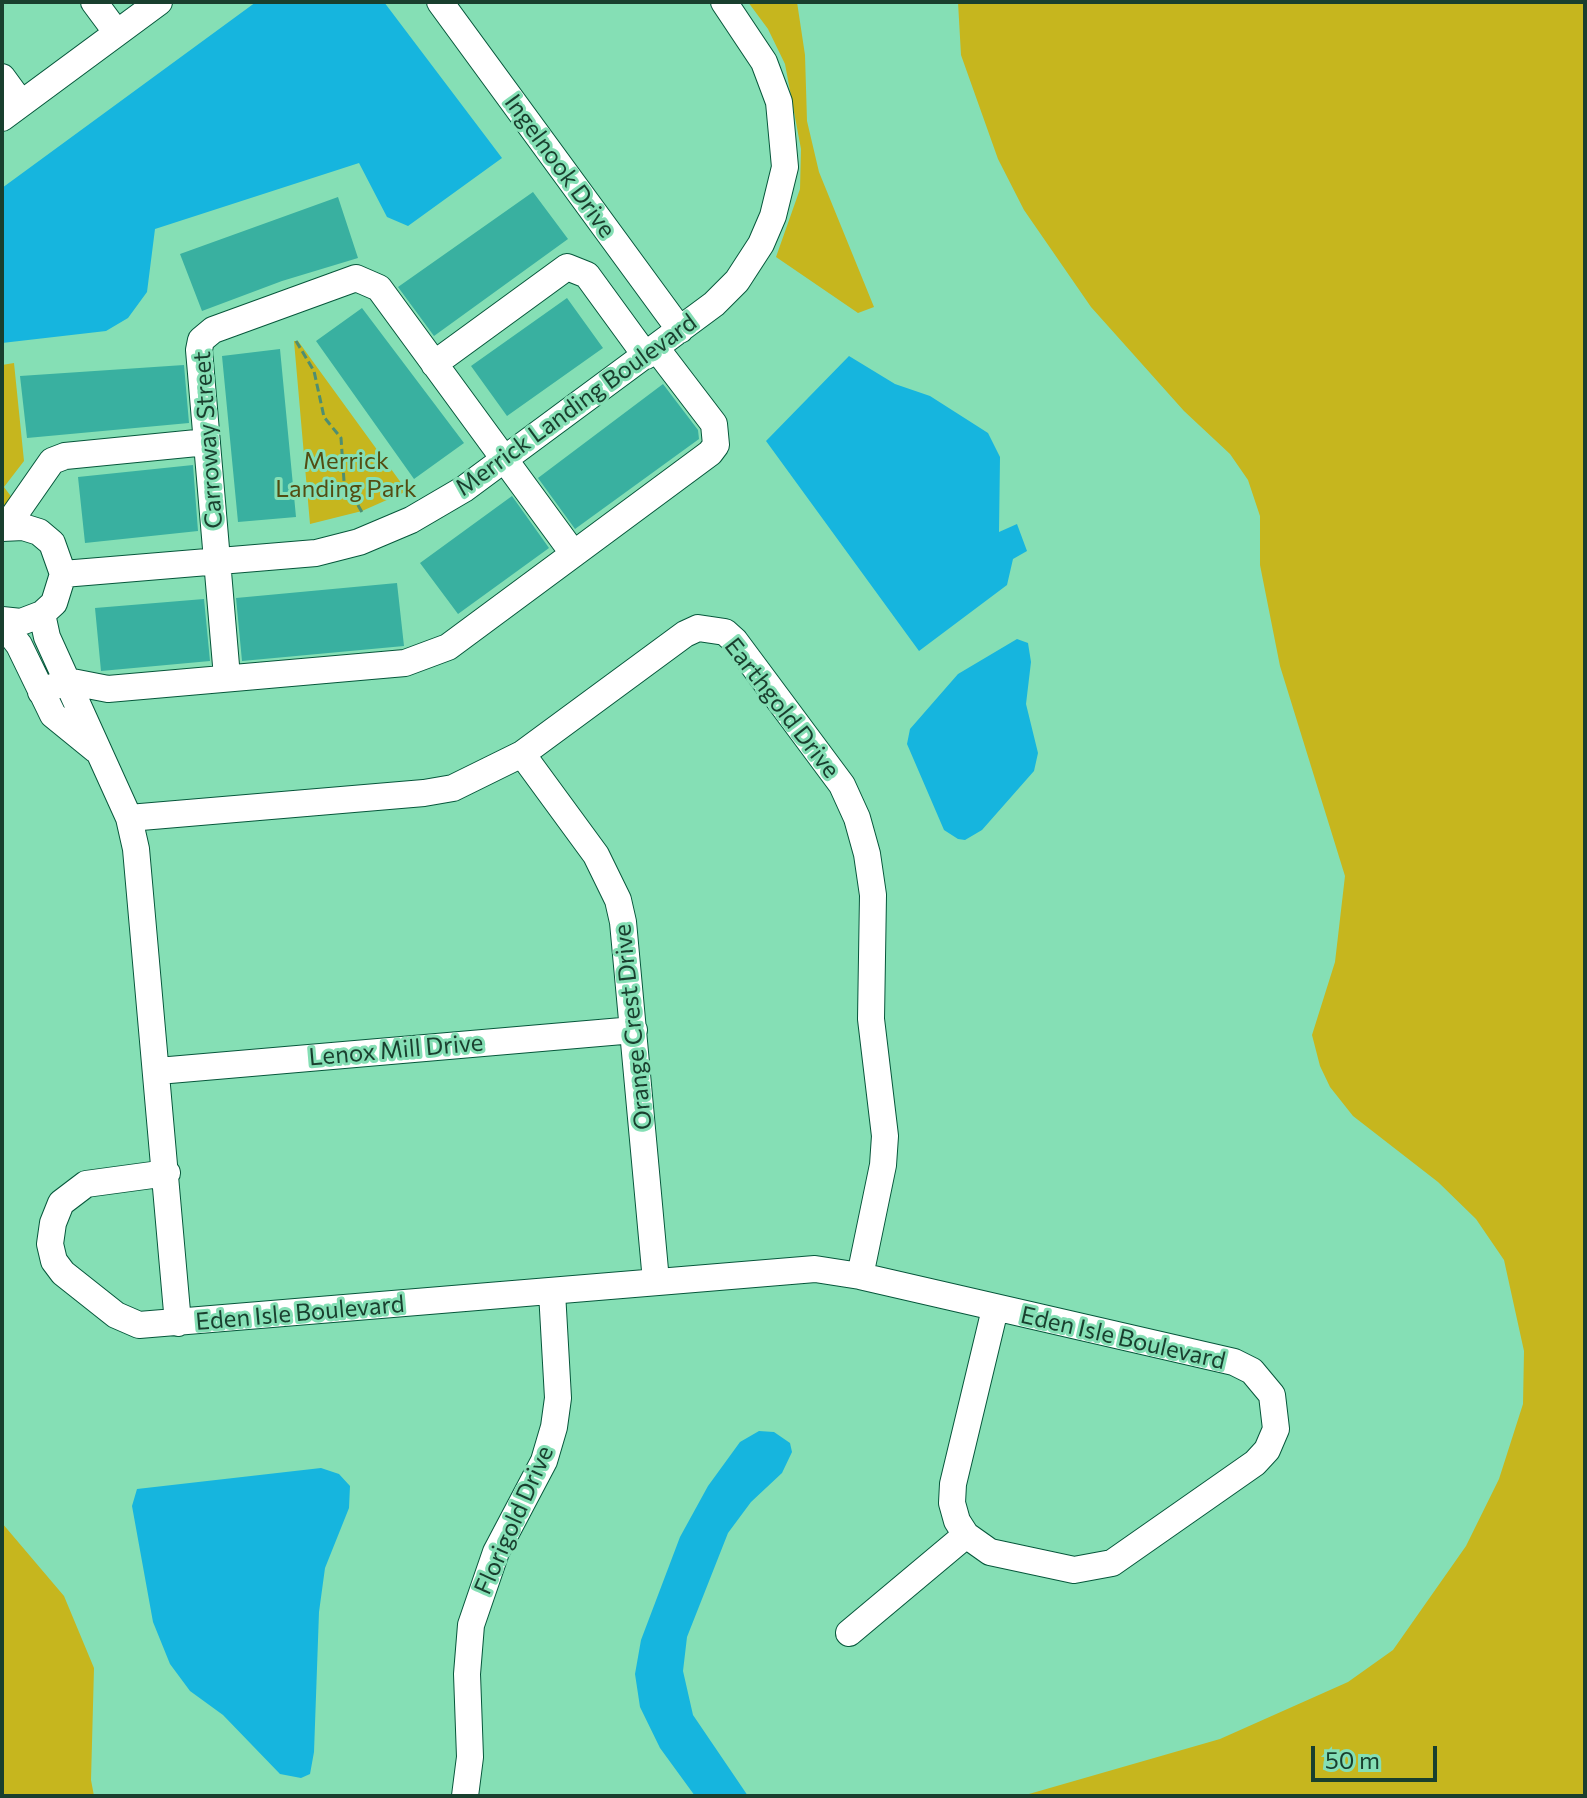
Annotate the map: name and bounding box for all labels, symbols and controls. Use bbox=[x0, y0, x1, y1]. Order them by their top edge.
street label: Ingelnook Drive bbox=[498, 89, 622, 243]
street label: Merrick Landing Boulevard bbox=[450, 308, 702, 502]
street label: Carroway Street bbox=[187, 350, 229, 530]
park label: Merrick Landing Park bbox=[275, 447, 417, 503]
street label: Earthgold Drive bbox=[718, 632, 846, 784]
street label: Orange Crest Drive bbox=[608, 923, 658, 1131]
street label: Lenox Mill Drive bbox=[307, 1028, 485, 1072]
street label: Eden Isle Boulevard bbox=[194, 1290, 406, 1336]
street label: Eden Isle Boulevard bbox=[1018, 1300, 1228, 1376]
street label: Florigold Drive bbox=[468, 1441, 560, 1599]
scale bar bbox=[1315, 1730, 1441, 1780]
text: 50 m bbox=[1325, 1745, 1380, 1774]

